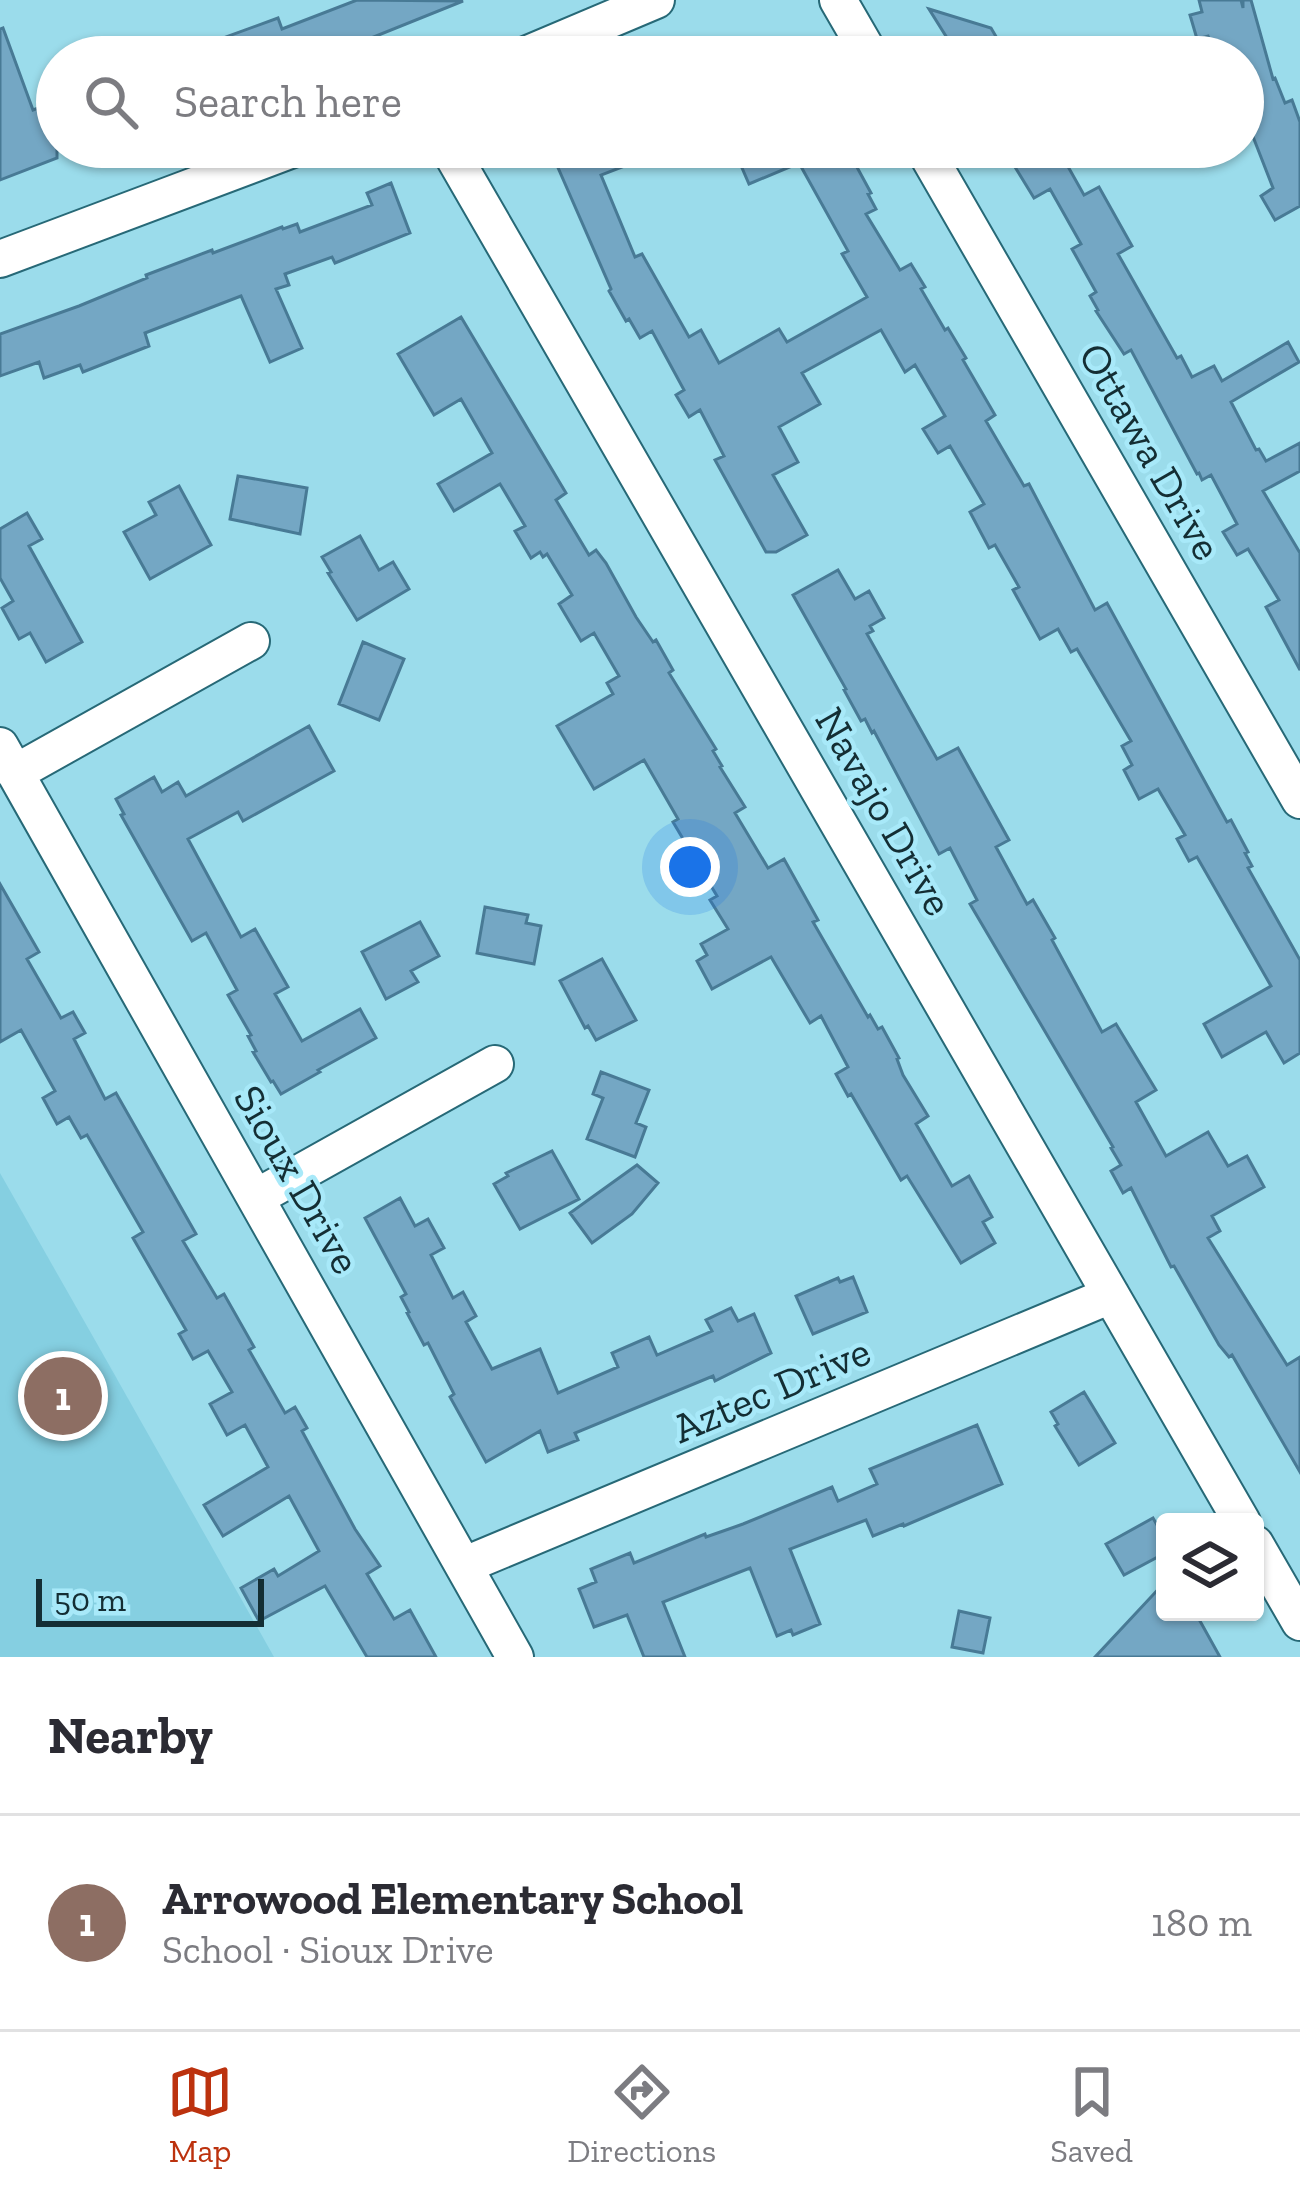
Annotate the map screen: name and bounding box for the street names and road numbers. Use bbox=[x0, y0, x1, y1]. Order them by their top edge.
street label: Ottawa Drive bbox=[1068, 334, 1233, 569]
street label: Navajo Drive bbox=[805, 698, 965, 924]
street label: Sioux Drive bbox=[223, 1076, 372, 1283]
street label: Aztec Drive bbox=[665, 1325, 878, 1454]

